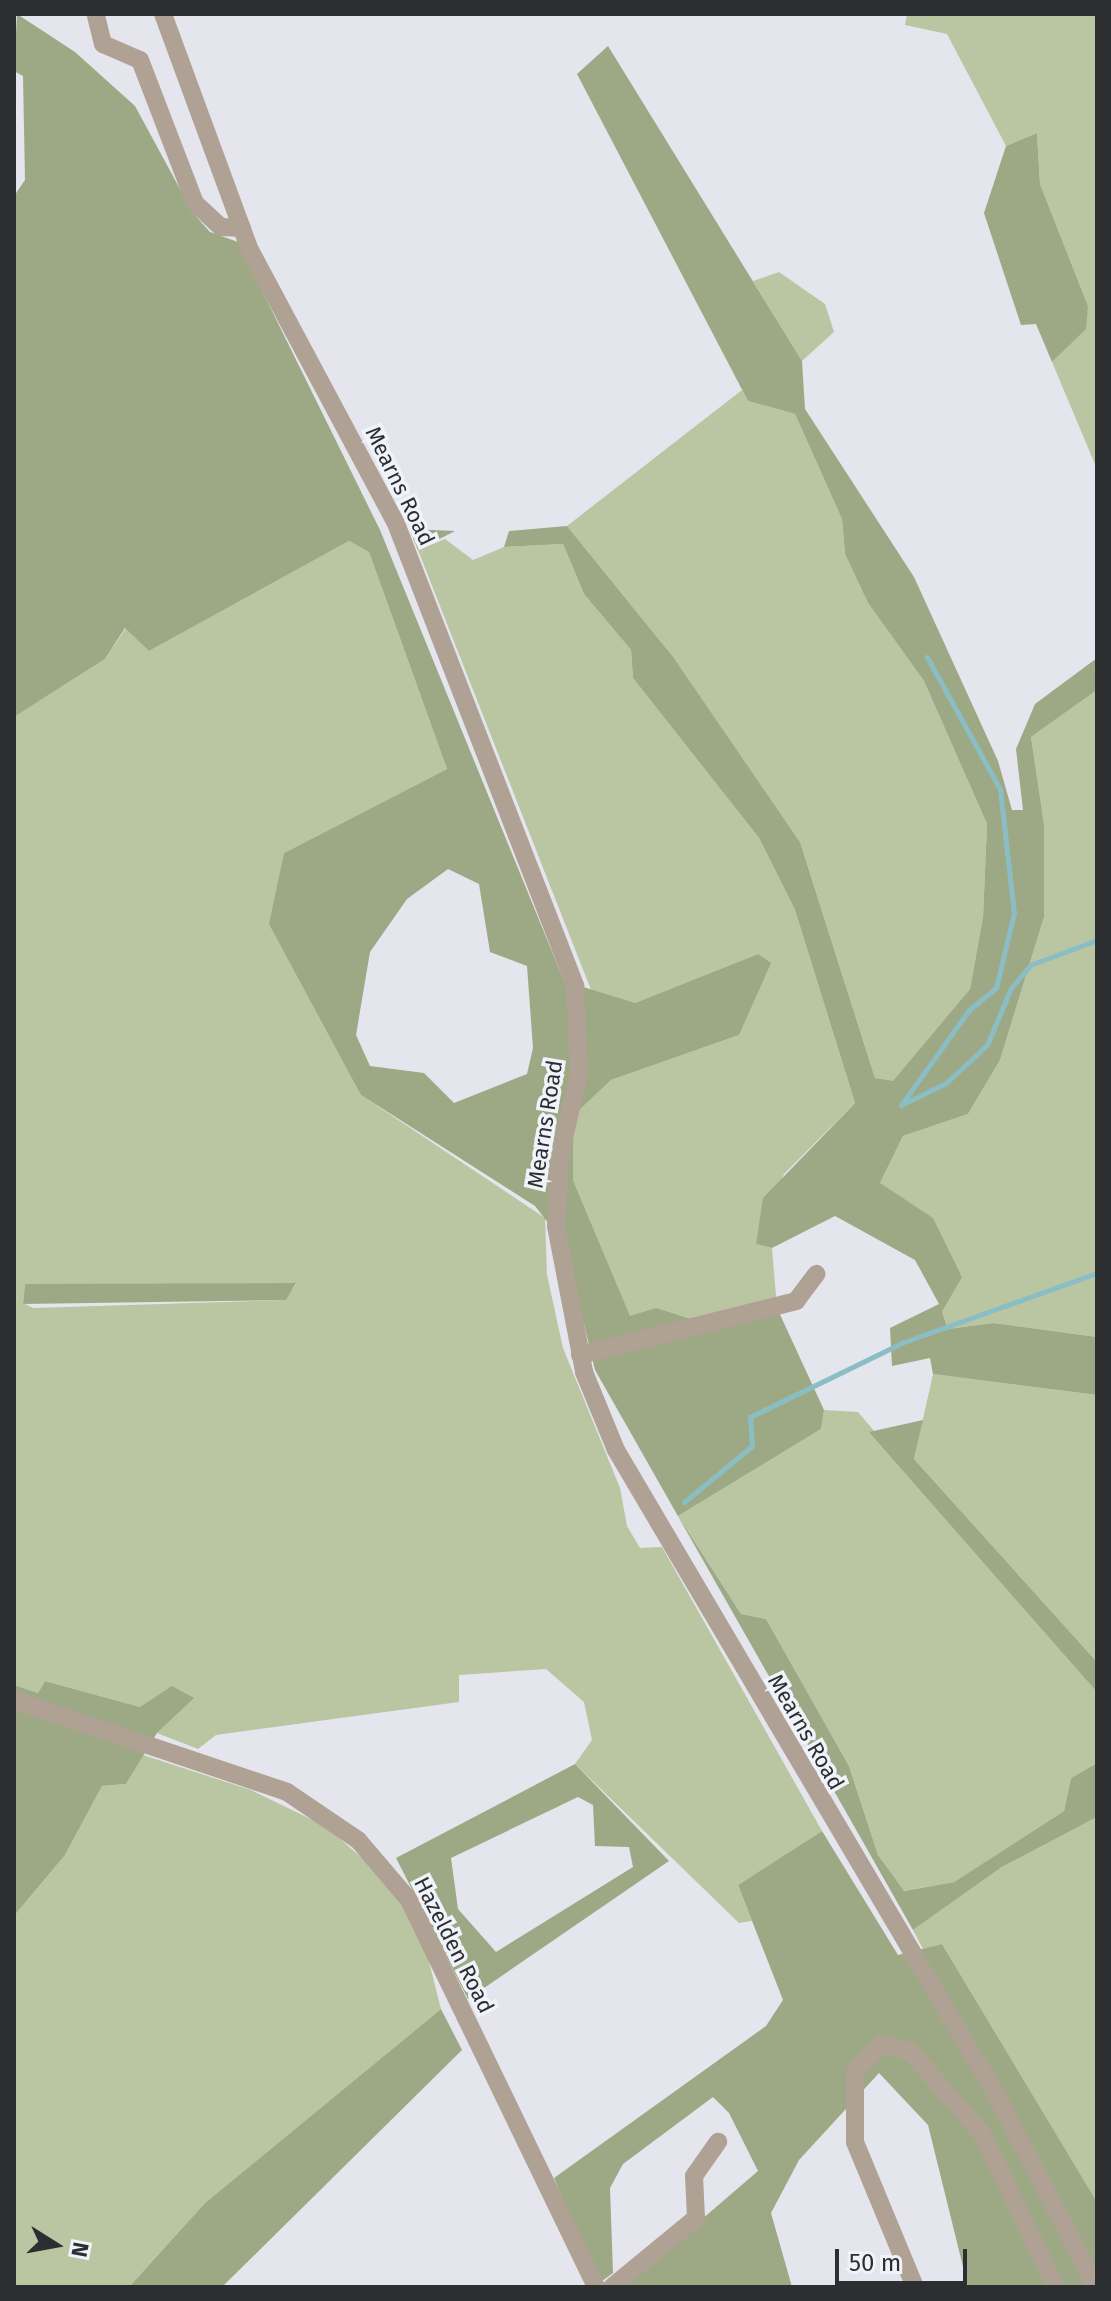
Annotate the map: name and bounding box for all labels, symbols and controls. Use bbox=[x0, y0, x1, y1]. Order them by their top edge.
street label: Mearns Road bbox=[360, 422, 440, 550]
street label: Mearns Road bbox=[522, 1058, 568, 1190]
street label: Mearns Road bbox=[762, 1670, 850, 1794]
street label: Hazelden Road bbox=[408, 1872, 500, 2018]
north arrow bbox=[16, 2205, 96, 2285]
scale bar bbox=[839, 2233, 971, 2283]
text: N bbox=[65, 2240, 95, 2259]
text: 50 m bbox=[849, 2249, 901, 2277]

